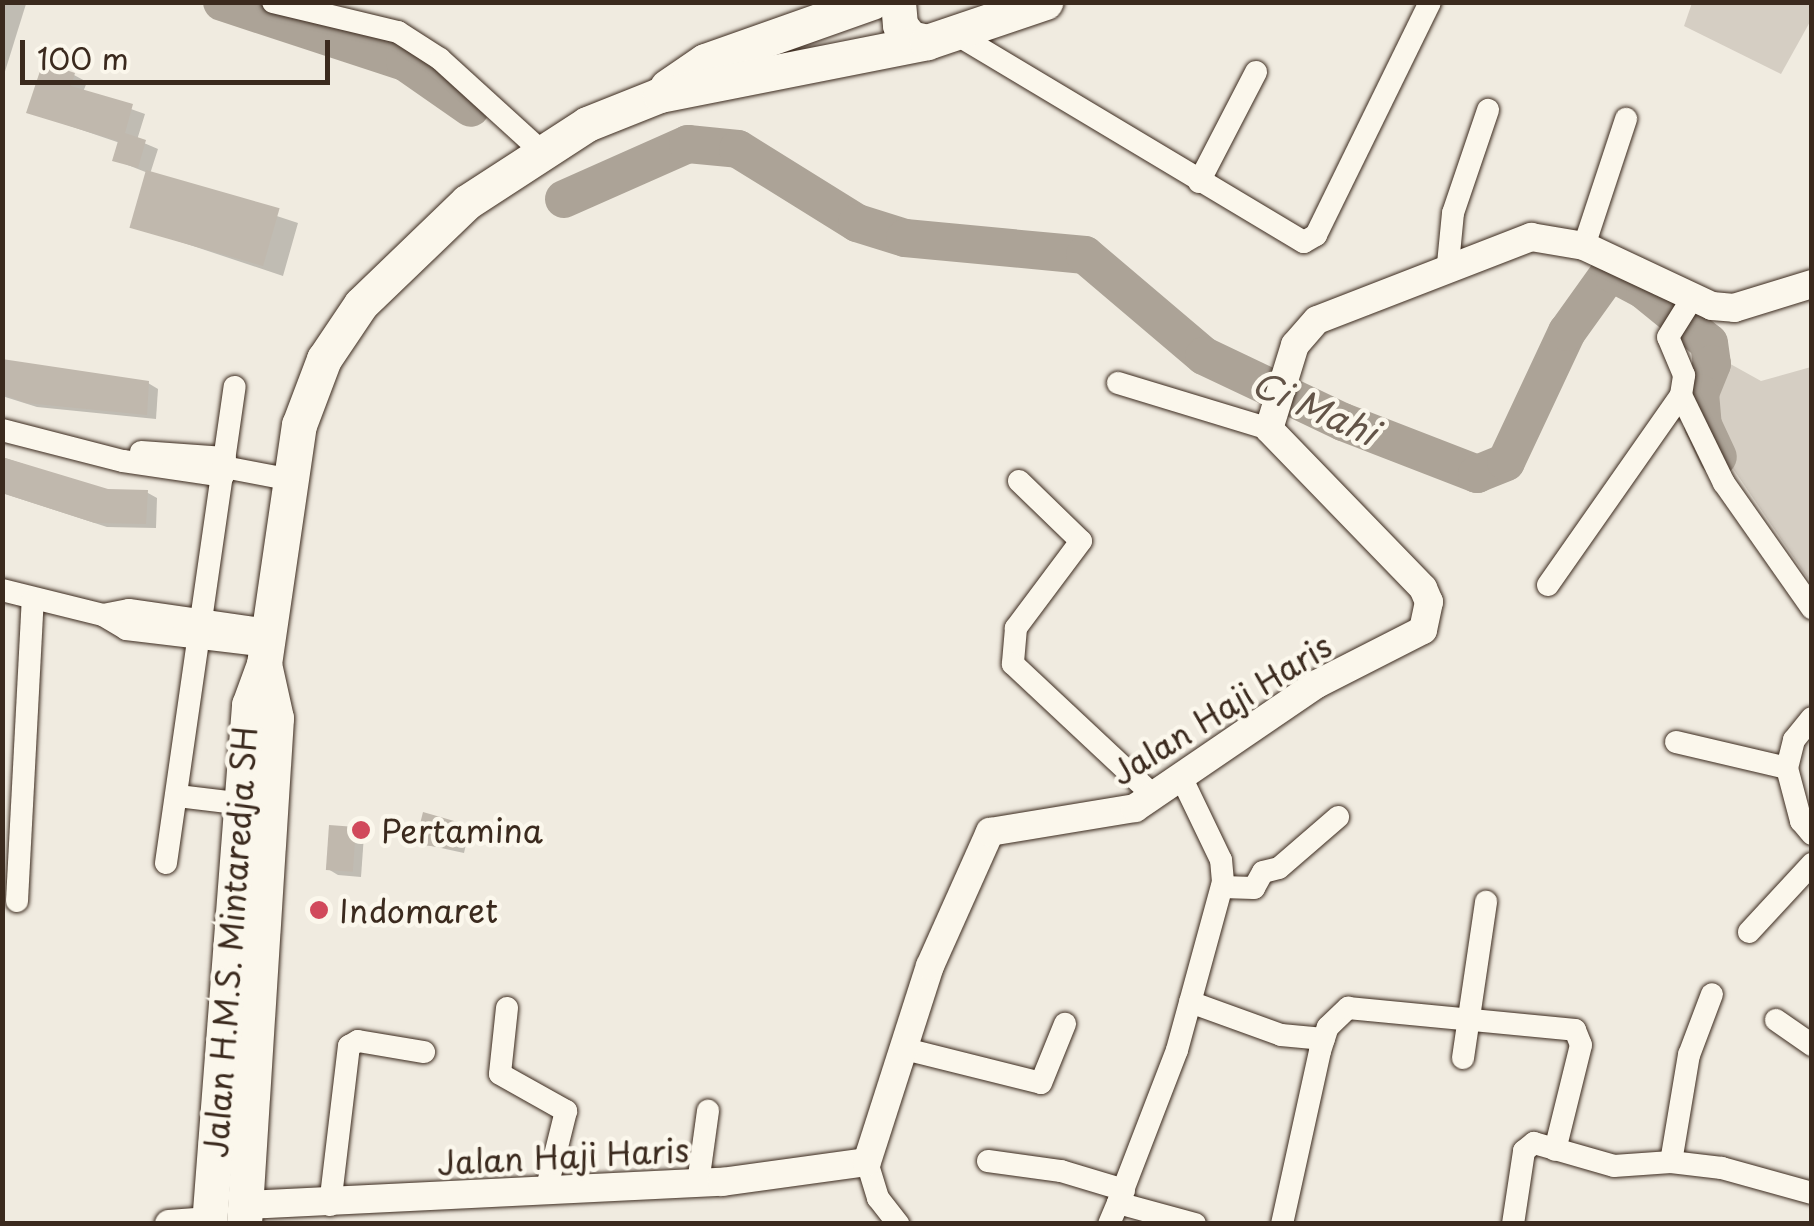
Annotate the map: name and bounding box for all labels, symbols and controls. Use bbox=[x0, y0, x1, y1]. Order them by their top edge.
scale bar bbox=[25, 20, 335, 82]
text: 100 m bbox=[37, 35, 129, 80]
water label: Ci Mahi bbox=[1246, 361, 1384, 453]
street label: Jalan Haji Haris bbox=[1104, 626, 1338, 792]
street label: Jalan H.M.S. Mintaredja SH bbox=[196, 725, 264, 1159]
place label: Pertamina bbox=[381, 811, 543, 849]
marker: Pertamina bbox=[350, 819, 372, 841]
place label: Indomaret bbox=[339, 891, 498, 929]
marker: Indomaret bbox=[308, 899, 330, 921]
street label: Jalan Haji Haris bbox=[436, 1130, 690, 1182]

